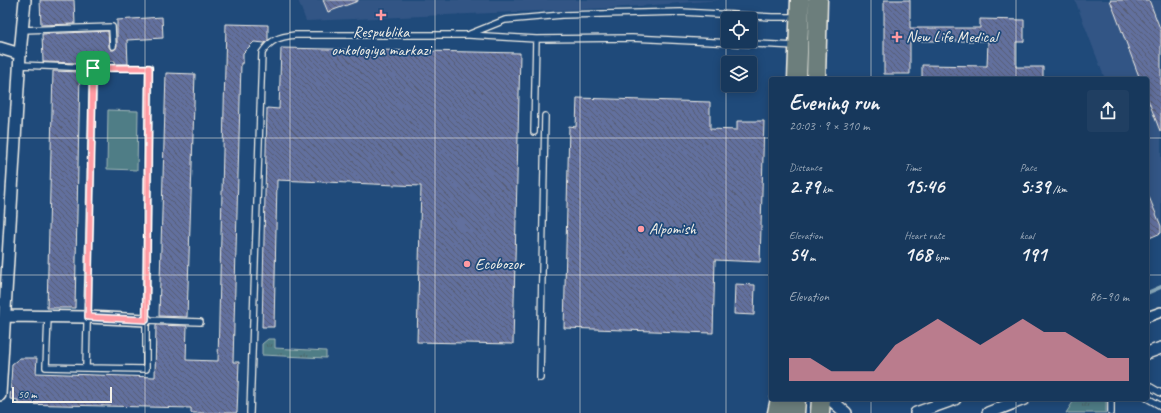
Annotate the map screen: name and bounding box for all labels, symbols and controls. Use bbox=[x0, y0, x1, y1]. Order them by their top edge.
marker: Respublika onkologiya markazi bbox=[375, 9, 387, 21]
map controls bbox=[721, 12, 757, 92]
button: locate bbox=[721, 12, 757, 48]
place label: Respublika onkologiya markazi bbox=[331, 22, 433, 60]
place label: New Life Medical bbox=[906, 27, 1001, 47]
marker: New Life Medical bbox=[891, 31, 903, 43]
pin bbox=[76, 51, 110, 85]
button: layers bbox=[721, 56, 757, 92]
icon: arrive bbox=[82, 57, 104, 79]
text: Evening run bbox=[789, 89, 879, 117]
button: share bbox=[1087, 90, 1129, 132]
text: 20:03 · 9 × 310 m bbox=[789, 118, 870, 134]
text: Distance bbox=[789, 160, 822, 174]
text: Time bbox=[904, 160, 921, 174]
text: Pace bbox=[1020, 160, 1037, 174]
text: 2.79 bbox=[789, 174, 820, 199]
text: 15:46 bbox=[904, 174, 944, 199]
text: 5:39 bbox=[1020, 174, 1050, 199]
text: km bbox=[820, 182, 833, 196]
text: /km bbox=[1050, 182, 1067, 196]
place label: Alpomish bbox=[649, 219, 697, 239]
marker: Alpomish bbox=[636, 224, 646, 234]
text: Elevation bbox=[789, 228, 823, 242]
text: Heart rate bbox=[904, 228, 944, 242]
text: kcal bbox=[1020, 228, 1034, 242]
text: 54 bbox=[789, 242, 807, 267]
text: 168 bbox=[904, 242, 932, 267]
text: 191 bbox=[1020, 242, 1046, 267]
text: m bbox=[807, 250, 816, 264]
text: bpm bbox=[932, 250, 950, 264]
place label: Ecobozor bbox=[475, 254, 526, 274]
marker: Ecobozor bbox=[462, 259, 472, 269]
text: Elevation bbox=[789, 289, 829, 305]
text: 86–90 m bbox=[1089, 289, 1129, 305]
scale bar bbox=[12, 385, 112, 404]
text: 50 m bbox=[18, 387, 37, 401]

